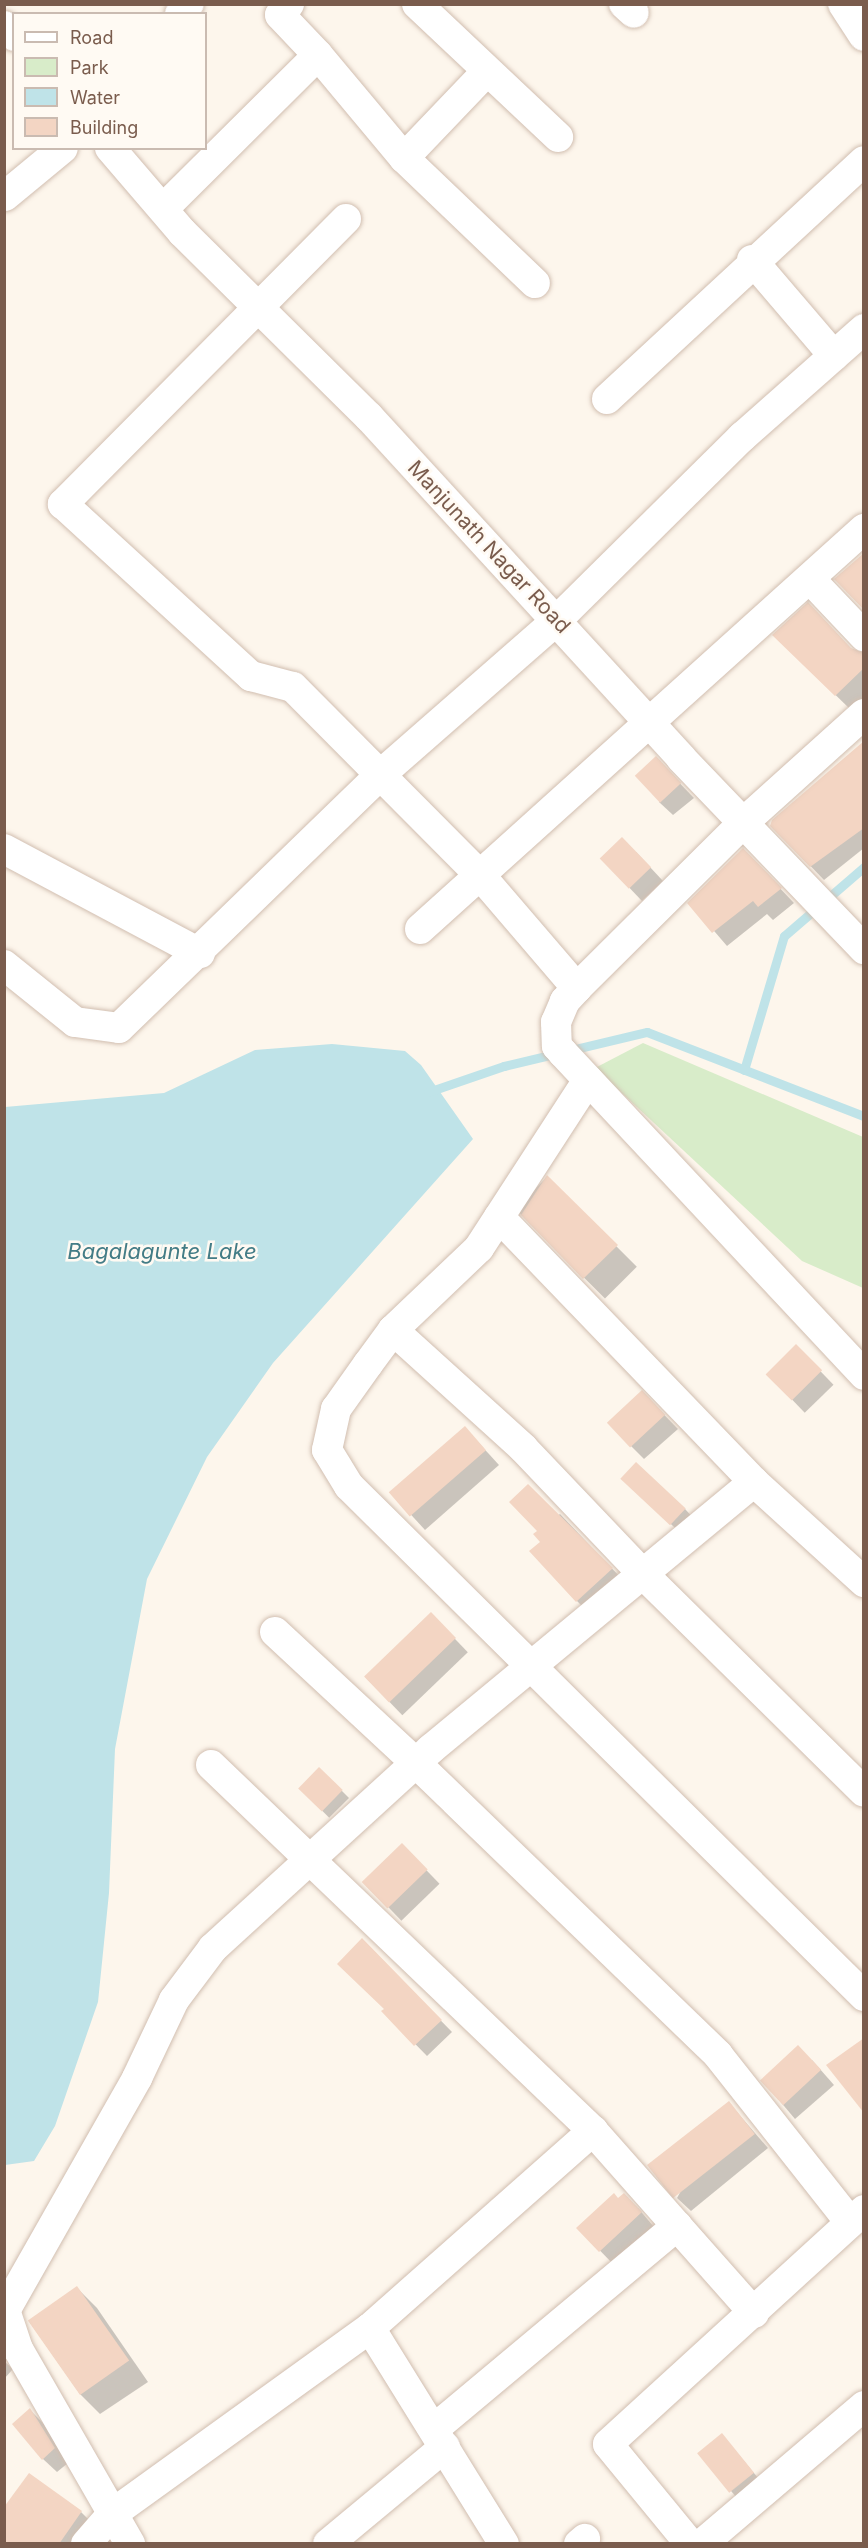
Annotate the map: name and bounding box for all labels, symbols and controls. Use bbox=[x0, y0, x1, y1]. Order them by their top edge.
legend bbox=[12, 12, 207, 150]
text: Road bbox=[70, 27, 113, 48]
text: Park bbox=[70, 57, 109, 78]
text: Water bbox=[70, 87, 120, 108]
text: Building bbox=[70, 117, 138, 138]
street label: Manjunath Nagar Road bbox=[402, 455, 576, 639]
water label: Bagalagunte Lake bbox=[67, 1239, 257, 1265]

